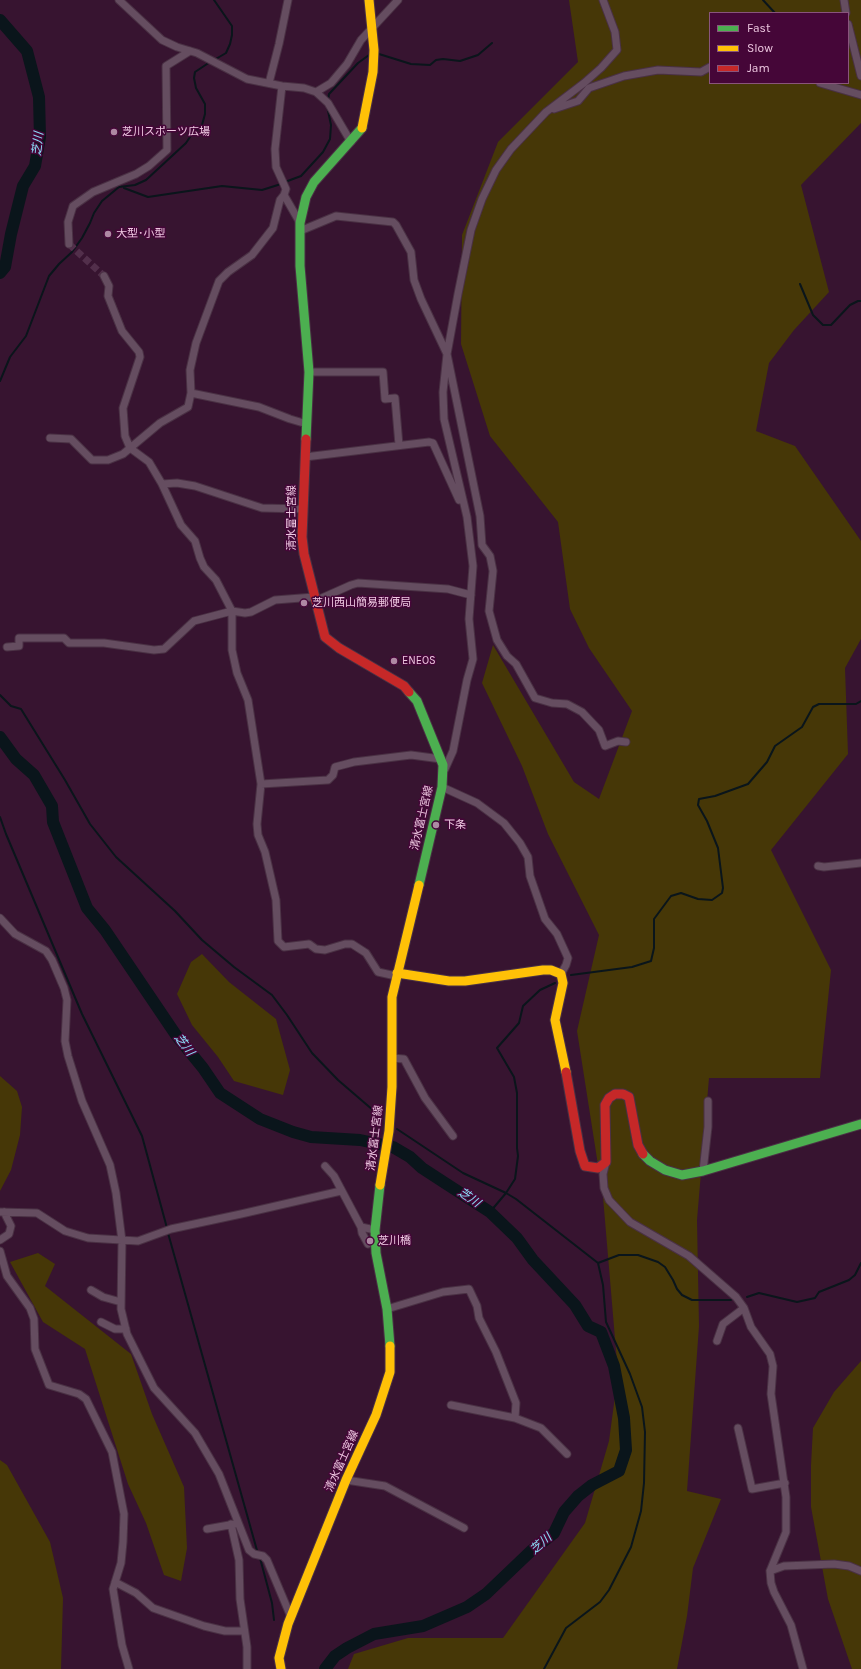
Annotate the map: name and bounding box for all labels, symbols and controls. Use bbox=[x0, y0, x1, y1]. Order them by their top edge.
legend bbox=[709, 12, 849, 84]
text: Fast bbox=[747, 21, 770, 35]
text: Slow bbox=[747, 41, 773, 55]
text: Jam bbox=[747, 61, 770, 75]
place label: 芝川スポーツ広場 bbox=[122, 125, 210, 139]
marker: 芝川スポーツ広場 bbox=[109, 127, 119, 137]
water label: 芝川 bbox=[30, 131, 46, 157]
place label: 大型･小型 bbox=[116, 227, 165, 241]
marker: 大型･小型 bbox=[103, 229, 113, 239]
street label: 清水富士宮線 bbox=[285, 485, 299, 551]
place label: 芝川西山簡易郵便局 bbox=[312, 596, 411, 610]
marker: 芝川西山簡易郵便局 bbox=[299, 598, 309, 608]
place label: ENEOS bbox=[402, 654, 436, 668]
marker: ENEOS bbox=[389, 656, 399, 666]
street label: 清水富士宮線 bbox=[408, 784, 436, 852]
place label: 下条 bbox=[444, 818, 466, 832]
marker: 下条 bbox=[431, 820, 441, 830]
water label: 芝川 bbox=[171, 1031, 197, 1059]
street label: 清水富士宮線 bbox=[364, 1104, 386, 1172]
water label: 芝川 bbox=[455, 1185, 483, 1211]
place label: 芝川橋 bbox=[378, 1234, 411, 1248]
marker: 芝川橋 bbox=[365, 1236, 375, 1246]
street label: 清水富士宮線 bbox=[323, 1428, 361, 1494]
water label: 芝川 bbox=[527, 1531, 555, 1557]

